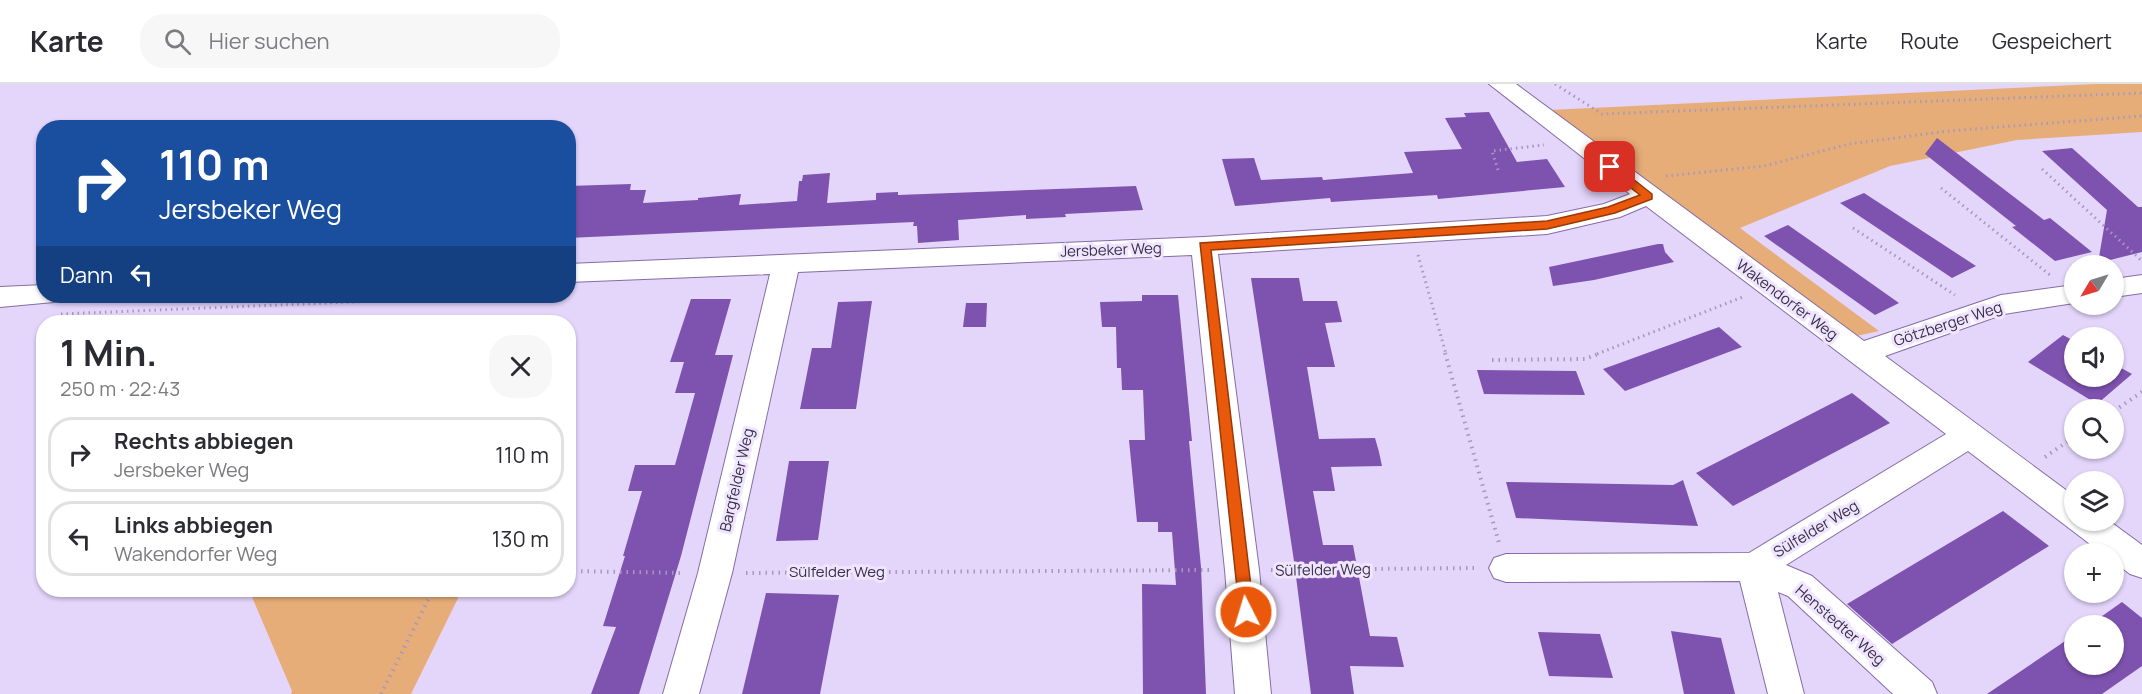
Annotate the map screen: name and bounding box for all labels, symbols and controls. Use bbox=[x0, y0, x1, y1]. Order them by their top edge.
search box bbox=[140, 14, 560, 68]
text: Karte bbox=[30, 22, 104, 60]
icon: search bbox=[161, 25, 194, 58]
text: Hier suchen bbox=[209, 26, 330, 56]
text: Karte bbox=[1816, 27, 1868, 55]
text: Route bbox=[1901, 27, 1959, 55]
text: Gespeichert bbox=[1992, 27, 2112, 55]
text: 110 m bbox=[159, 135, 270, 193]
pin bbox=[1584, 141, 1635, 192]
icon: right bbox=[60, 144, 138, 222]
icon: arrive bbox=[1593, 150, 1626, 183]
text: Jersbeker Weg bbox=[159, 190, 342, 227]
street label: Jersbeker Weg bbox=[1060, 237, 1162, 262]
street label: Wakendorfer Weg bbox=[1732, 254, 1843, 345]
north arrow bbox=[2064, 255, 2124, 315]
map controls bbox=[2064, 255, 2124, 675]
icon: left bbox=[125, 258, 158, 291]
text: Dann bbox=[60, 260, 113, 290]
street label: Götzberger Weg bbox=[1891, 296, 2005, 351]
button: sound bbox=[2064, 327, 2124, 387]
text: 1 Min. bbox=[60, 328, 157, 377]
button: close bbox=[489, 335, 552, 398]
text: 250 m · 22:43 bbox=[60, 375, 180, 402]
button: search bbox=[2064, 399, 2124, 459]
text: Rechts abbiegen bbox=[114, 426, 293, 456]
street label: Bargfelder Weg bbox=[714, 426, 759, 534]
icon: right bbox=[63, 438, 96, 471]
text: 110 m bbox=[495, 440, 549, 470]
text: Jersbeker Weg bbox=[114, 456, 249, 483]
button: layers bbox=[2064, 471, 2124, 531]
street label: Sülfelder Weg bbox=[1769, 495, 1862, 562]
text: Links abbiegen bbox=[114, 510, 273, 540]
icon: left bbox=[63, 522, 96, 555]
text: 130 m bbox=[492, 524, 549, 554]
text: Wakendorfer Weg bbox=[114, 540, 277, 567]
button: + bbox=[2064, 543, 2124, 603]
street label: Sülfelder Weg bbox=[1275, 558, 1371, 581]
street label: Sülfelder Weg bbox=[789, 561, 885, 582]
position arrow bbox=[1214, 580, 1278, 644]
street label: Henstedter Weg bbox=[1791, 580, 1890, 669]
button: − bbox=[2064, 615, 2124, 675]

